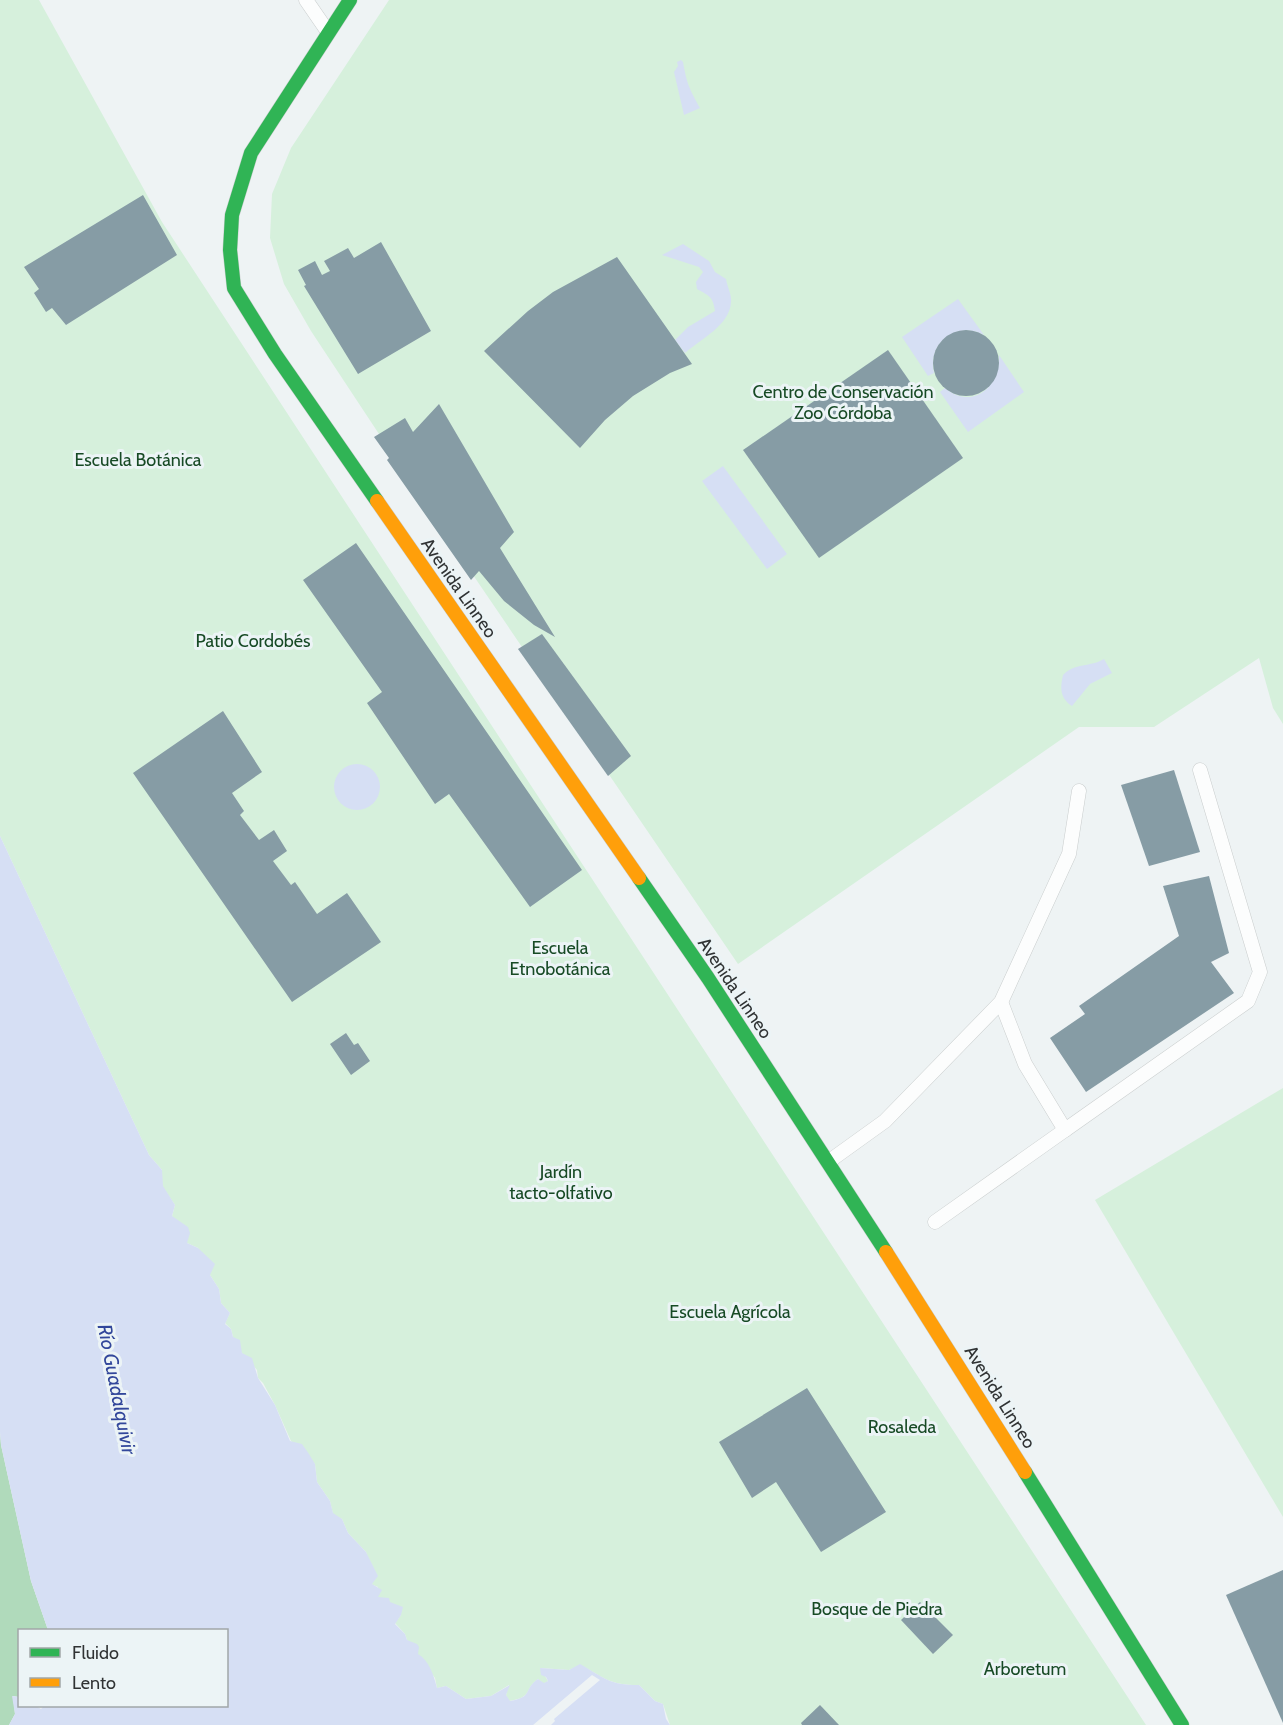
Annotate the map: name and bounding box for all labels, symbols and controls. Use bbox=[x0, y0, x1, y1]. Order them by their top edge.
park label: Centro de Conservación Zoo Córdoba bbox=[752, 381, 934, 424]
park label: Escuela Botánica bbox=[74, 449, 202, 471]
street label: Avenida Linneo bbox=[416, 534, 502, 642]
park label: Patio Cordobés bbox=[195, 630, 311, 652]
street label: Avenida Linneo bbox=[693, 933, 777, 1043]
park label: Escuela Etnobotánica bbox=[510, 937, 611, 980]
park label: Jardín tacto-olfativo bbox=[509, 1161, 613, 1204]
park label: Escuela Agrícola bbox=[669, 1301, 791, 1323]
water label: Río Guadalquivir bbox=[93, 1322, 142, 1457]
street label: Avenida Linneo bbox=[960, 1342, 1040, 1453]
park label: Rosaleda bbox=[868, 1416, 937, 1438]
park label: Bosque de Piedra bbox=[811, 1598, 943, 1620]
legend bbox=[18, 1629, 228, 1707]
text: Fluido bbox=[72, 1642, 119, 1664]
park label: Arboretum bbox=[984, 1658, 1066, 1680]
text: Lento bbox=[72, 1672, 116, 1694]

